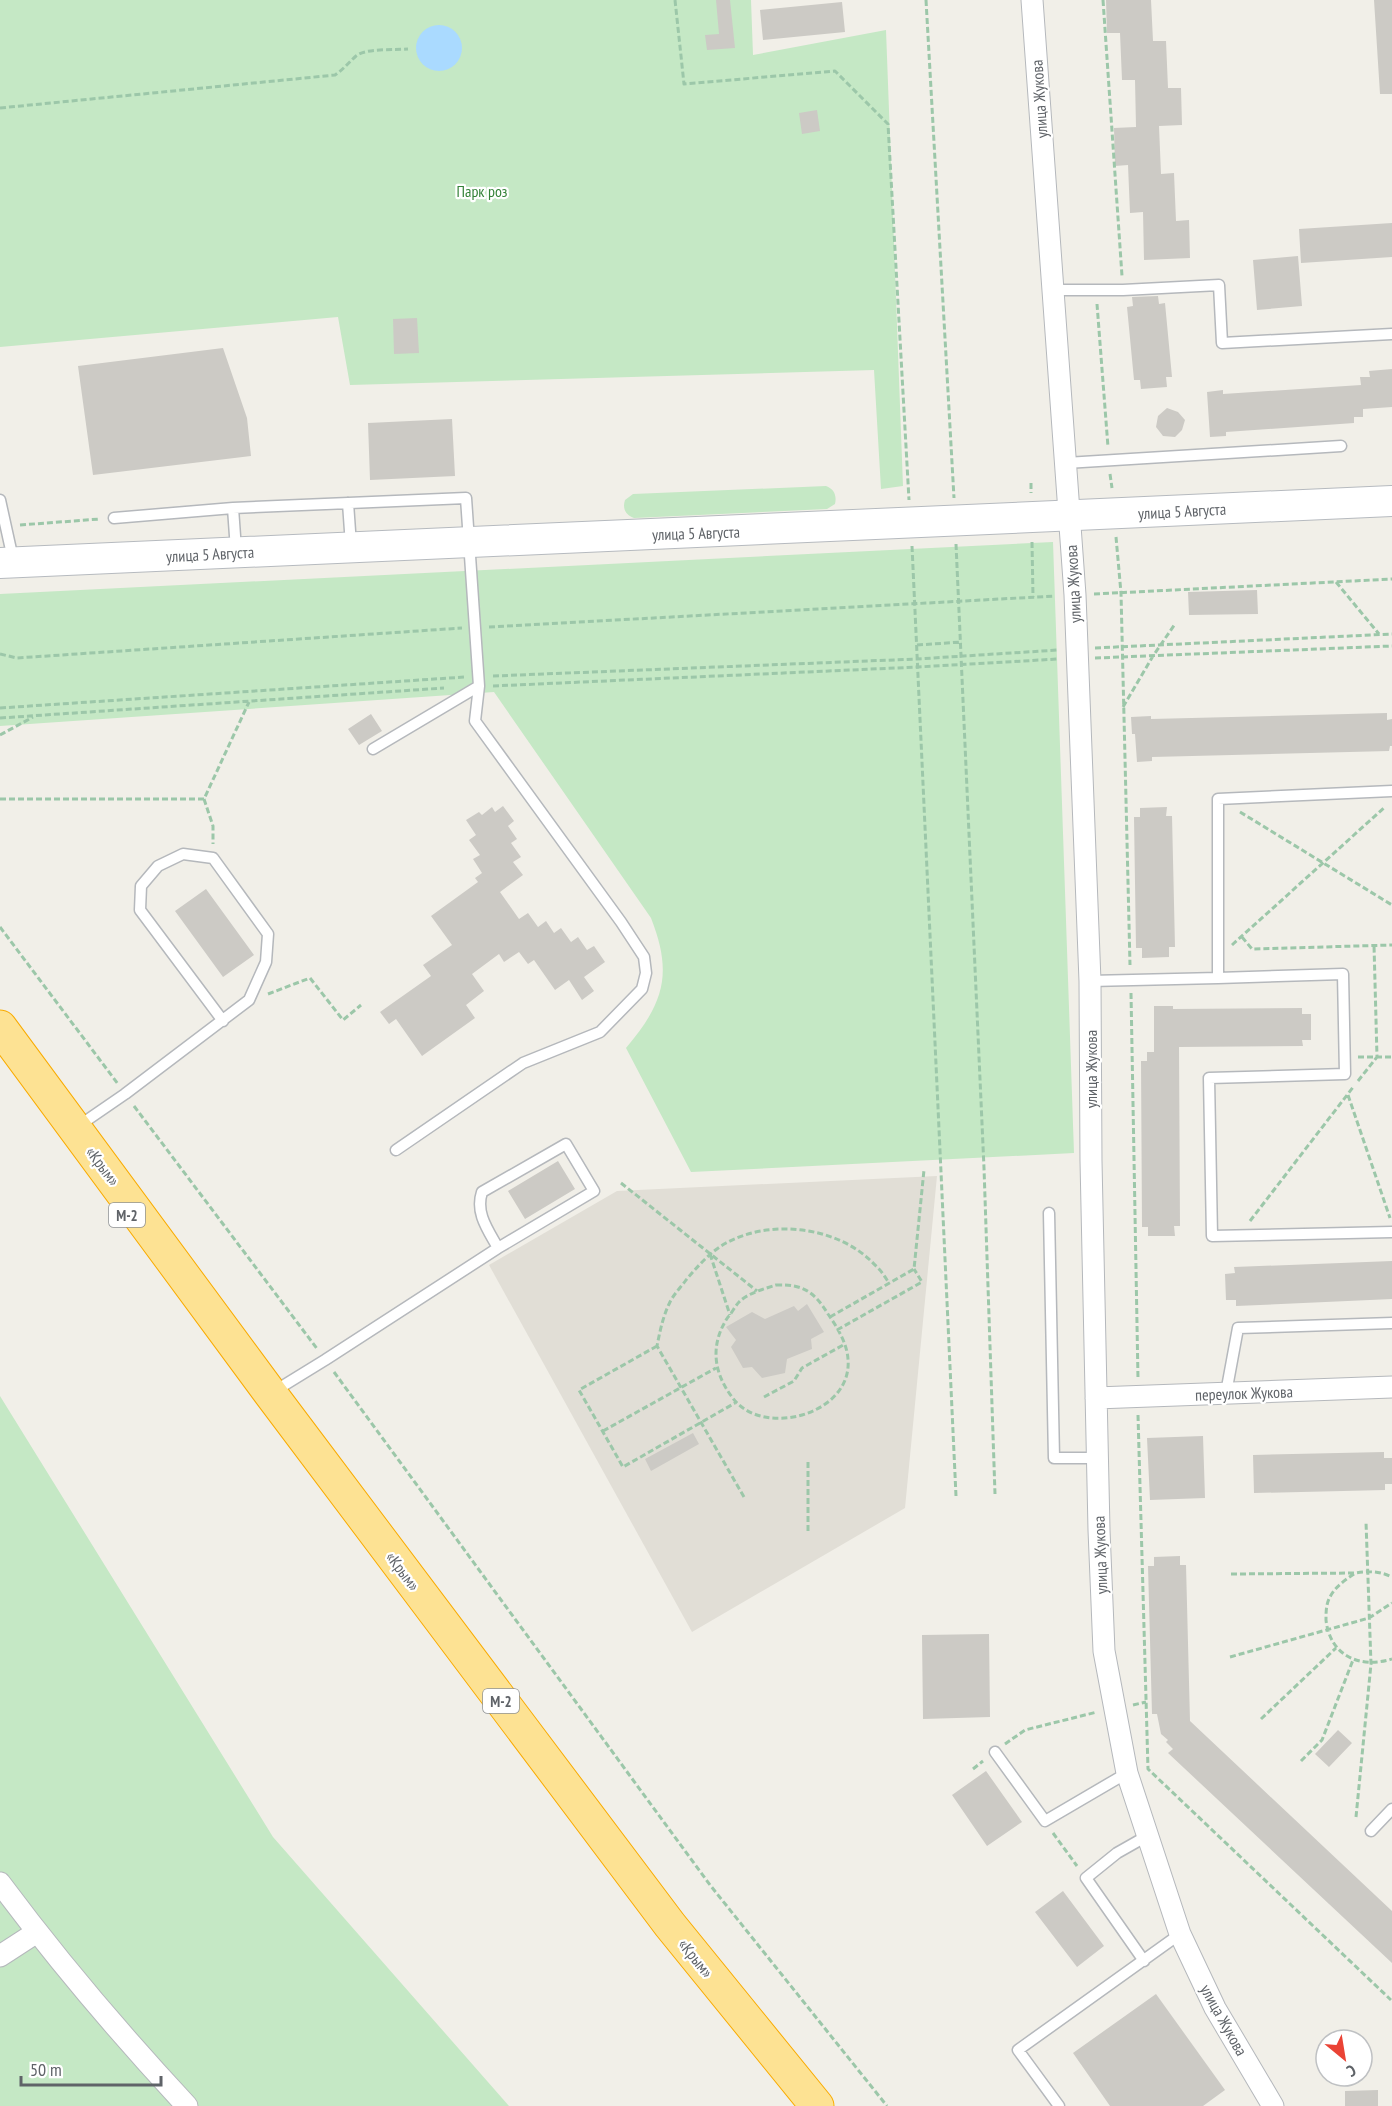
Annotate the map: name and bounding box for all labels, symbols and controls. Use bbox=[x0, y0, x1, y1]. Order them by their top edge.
street label: улица Жукова bbox=[1026, 59, 1052, 139]
park label: Парк роз bbox=[457, 181, 508, 201]
street label: улица 5 Августа bbox=[1137, 499, 1227, 523]
street label: улица 5 Августа bbox=[652, 521, 740, 545]
street label: улица 5 Августа bbox=[165, 542, 255, 566]
street label: улица Жукова bbox=[1061, 544, 1085, 624]
street label: улица Жукова bbox=[1081, 1030, 1101, 1108]
street label: «Крым» bbox=[82, 1142, 124, 1190]
road number: М-2 bbox=[109, 1203, 145, 1227]
street label: переулок Жукова bbox=[1195, 1381, 1293, 1405]
street label: улица Жукова bbox=[1089, 1515, 1111, 1595]
street label: «Крым» bbox=[382, 1547, 424, 1595]
road number: М-2 bbox=[483, 1689, 519, 1713]
street label: «Крым» bbox=[674, 1935, 718, 1981]
street label: улица Жукова bbox=[1196, 1981, 1252, 2059]
north arrow bbox=[1314, 2028, 1374, 2088]
scale bar bbox=[21, 2049, 160, 2087]
text: 50 m bbox=[30, 2058, 62, 2081]
text: С bbox=[1343, 2061, 1360, 2082]

